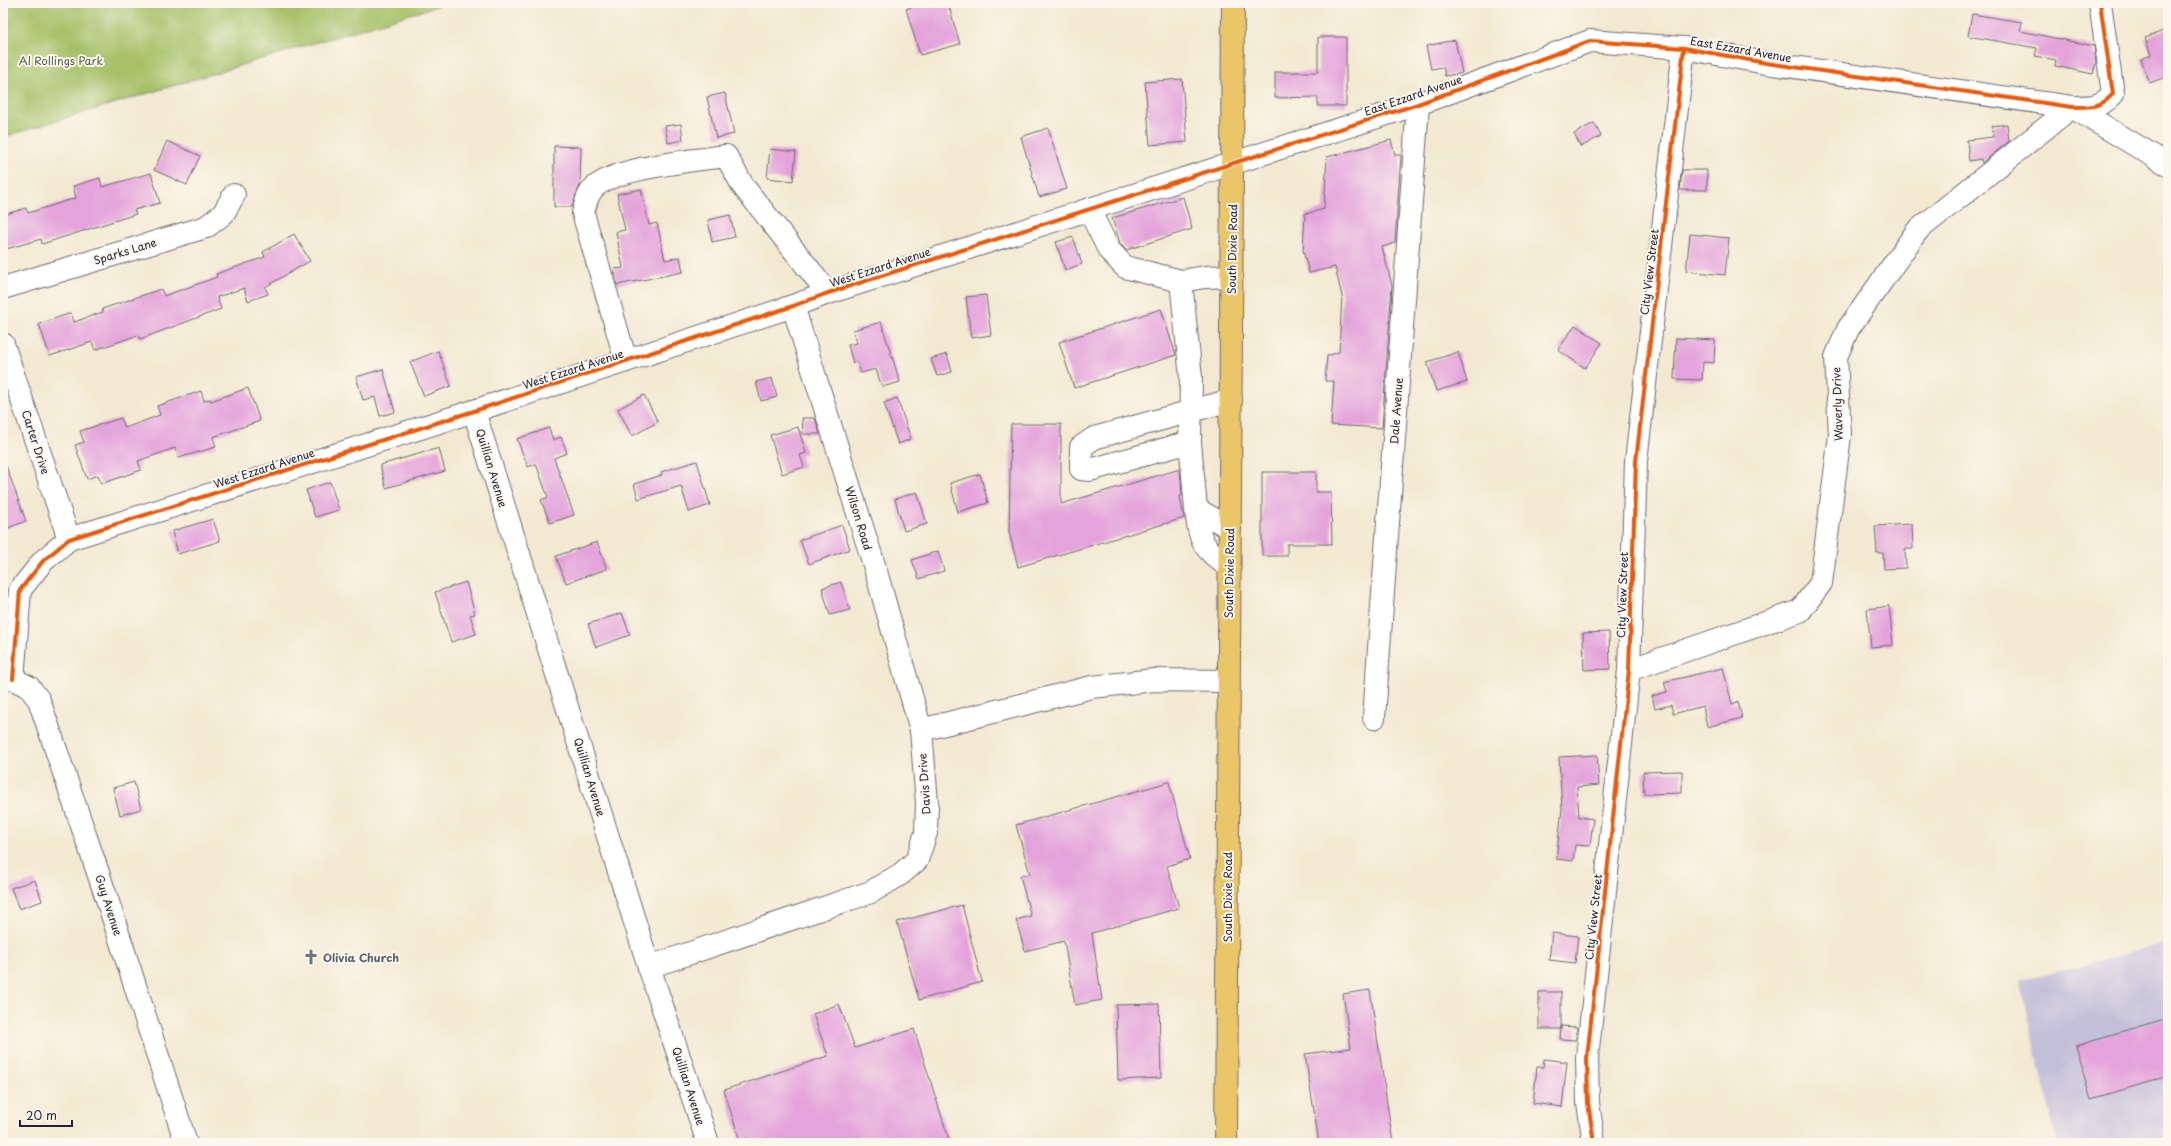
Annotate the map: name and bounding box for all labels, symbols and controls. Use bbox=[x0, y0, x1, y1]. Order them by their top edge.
street label: East Ezzard Avenue bbox=[1689, 32, 1793, 66]
park label: Al Rollings Park bbox=[19, 52, 103, 69]
street label: East Ezzard Avenue bbox=[1362, 70, 1464, 120]
street label: South Dixie Road bbox=[1223, 203, 1241, 294]
street label: City View Street bbox=[1635, 228, 1663, 316]
street label: Sparks Lane bbox=[91, 233, 159, 269]
street label: West Ezzard Avenue bbox=[827, 243, 933, 291]
street label: West Ezzard Avenue bbox=[520, 345, 626, 393]
street label: Waverly Drive bbox=[1827, 367, 1847, 441]
street label: Dale Avenue bbox=[1385, 377, 1407, 445]
street label: Carter Drive bbox=[18, 408, 54, 476]
street label: Quillian Avenue bbox=[472, 427, 512, 509]
street label: West Ezzard Avenue bbox=[211, 444, 317, 492]
street label: Wilson Road bbox=[841, 484, 877, 552]
street label: South Dixie Road bbox=[1220, 527, 1238, 618]
street label: City View Street bbox=[1612, 551, 1632, 639]
street label: Quillian Avenue bbox=[570, 736, 610, 818]
street label: Davis Drive bbox=[913, 753, 935, 815]
street label: South Dixie Road bbox=[1219, 851, 1236, 942]
street label: Guy Avenue bbox=[91, 872, 127, 938]
street label: City View Street bbox=[1580, 873, 1606, 961]
church icon: Olivia Church bbox=[302, 948, 320, 966]
place label: Olivia Church bbox=[323, 949, 399, 966]
street label: Quillian Avenue bbox=[668, 1045, 710, 1127]
scale bar bbox=[20, 1102, 72, 1128]
text: 20 m bbox=[26, 1106, 57, 1124]

